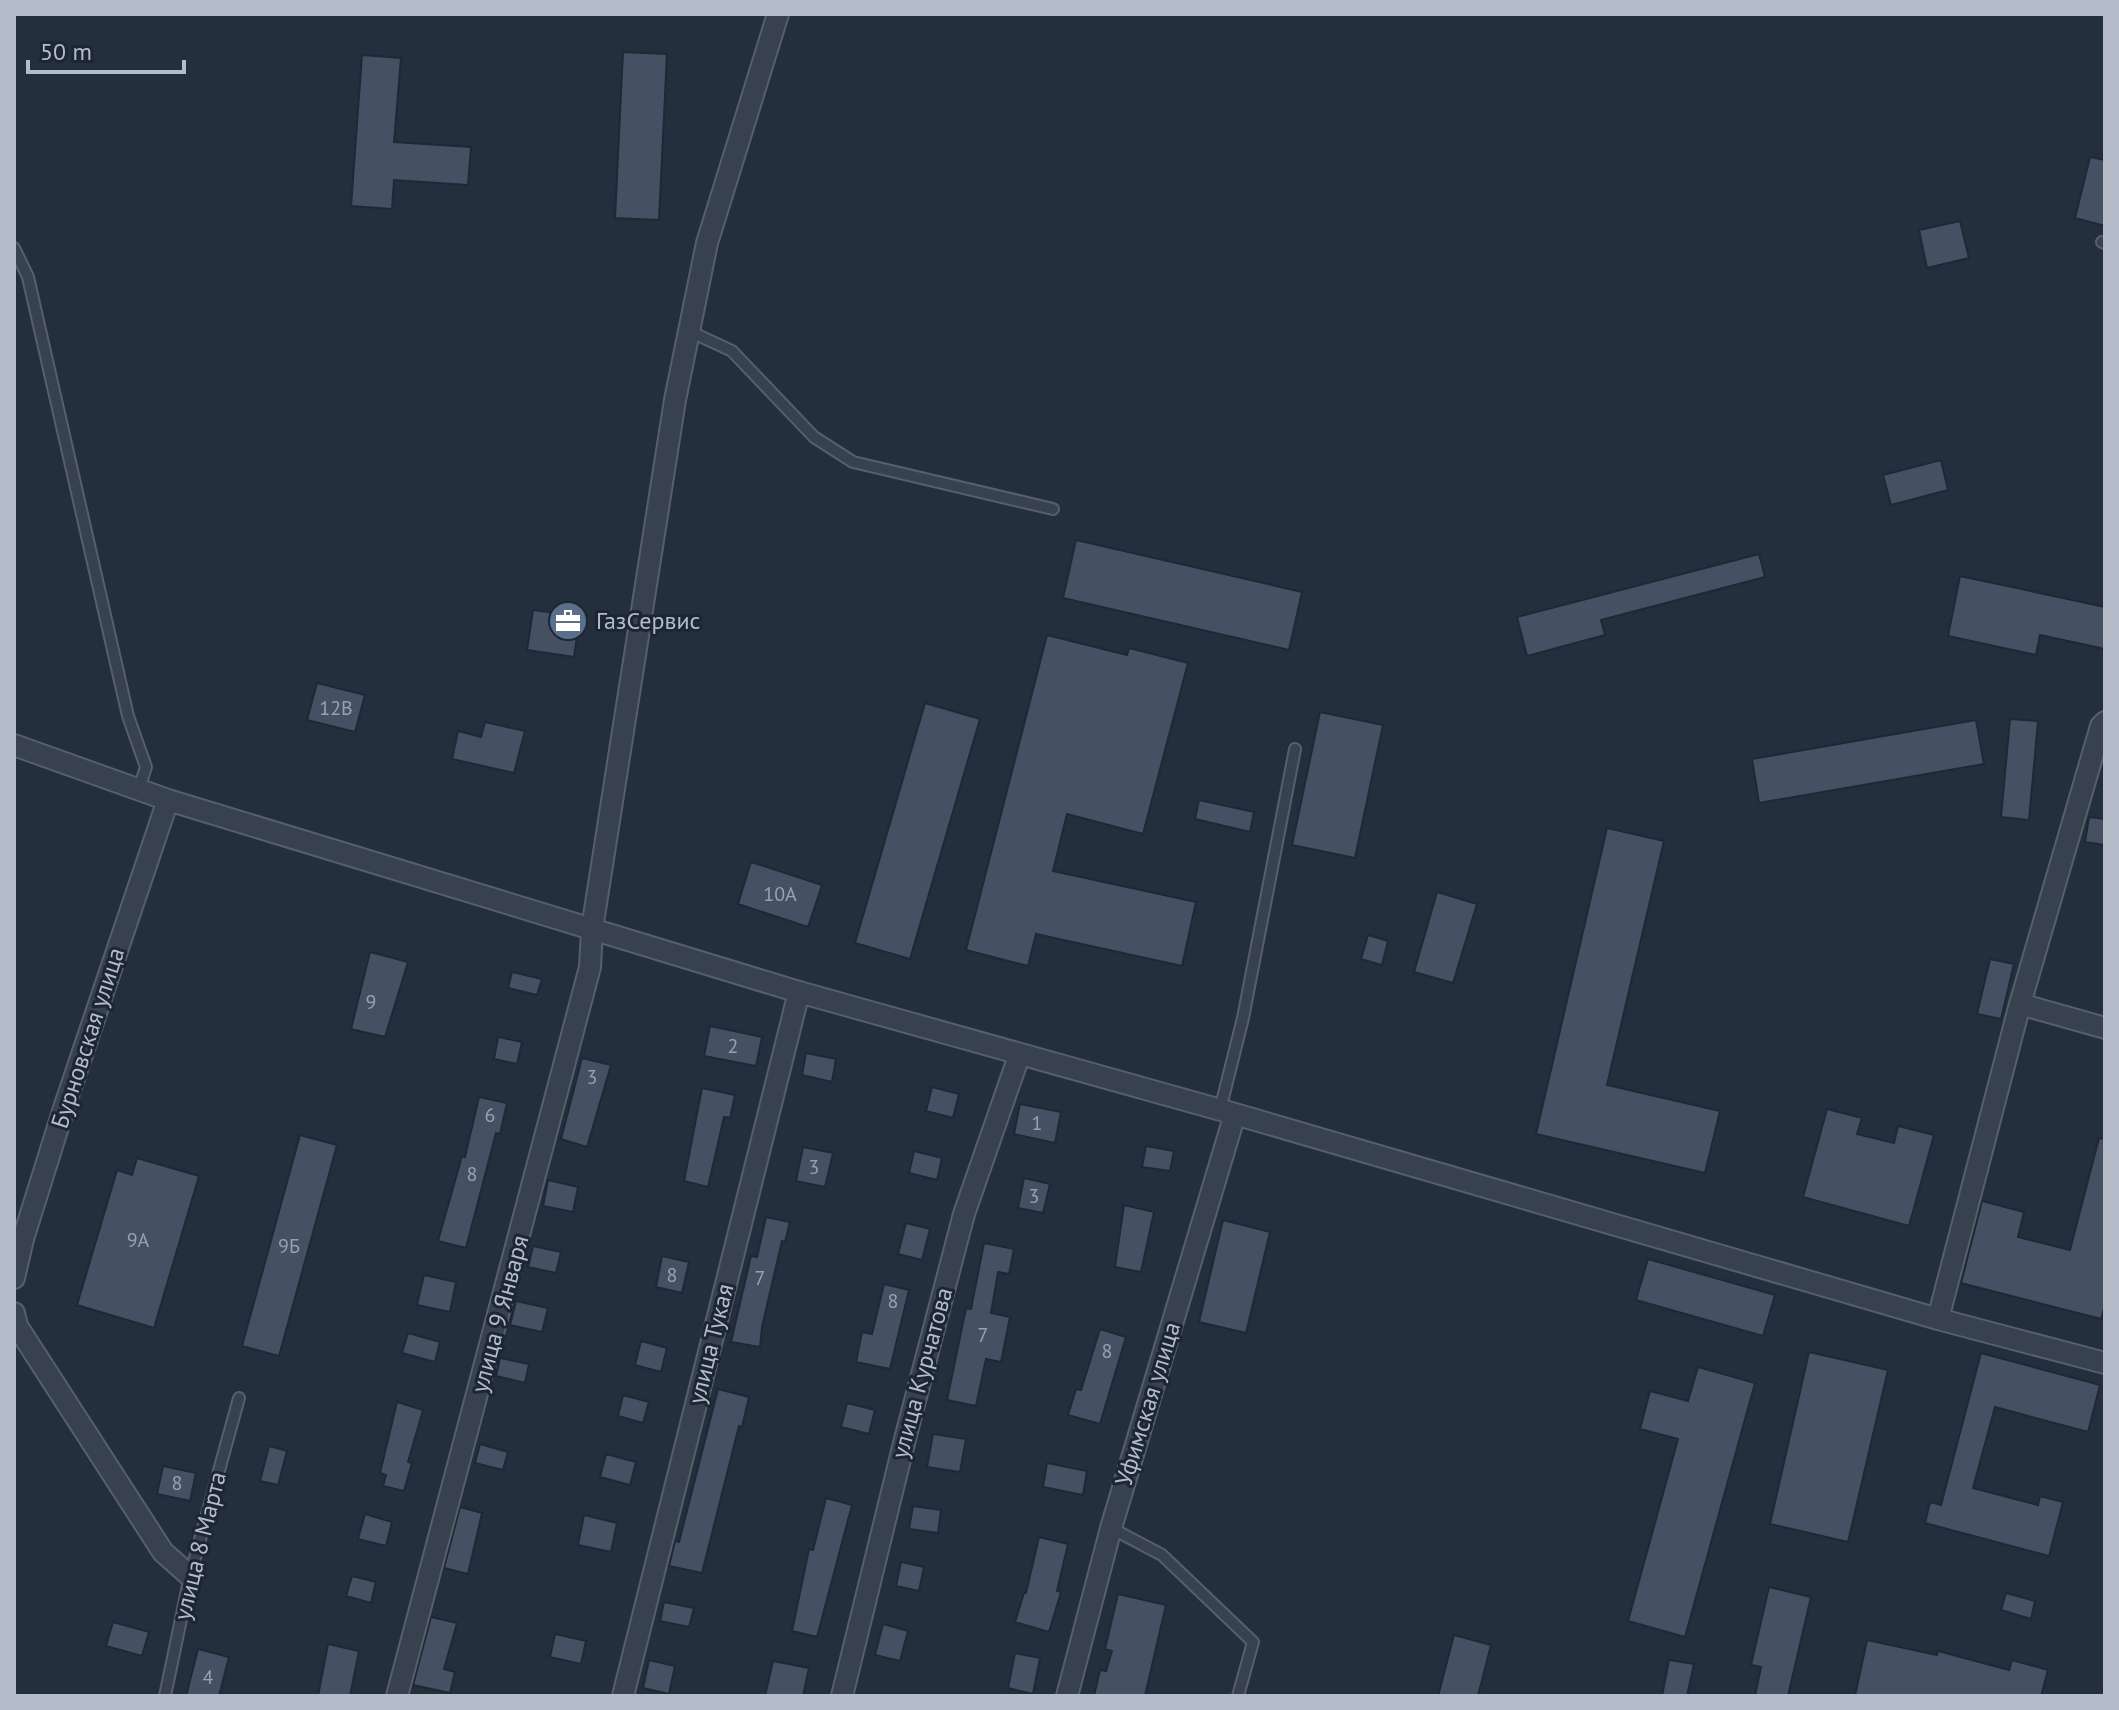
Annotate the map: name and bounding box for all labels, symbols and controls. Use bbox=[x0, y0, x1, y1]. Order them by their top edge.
scale bar bbox=[28, 24, 184, 74]
text: 50 m bbox=[40, 36, 92, 67]
office icon: ГазСервис bbox=[547, 600, 589, 642]
place label: ГазСервис bbox=[596, 605, 701, 636]
house number: 12В bbox=[319, 695, 353, 721]
house number: 10А bbox=[763, 881, 797, 907]
street label: Бурновская улица bbox=[44, 944, 131, 1132]
house number: 9 bbox=[366, 989, 376, 1015]
house number: 2 bbox=[728, 1033, 738, 1059]
house number: 3 bbox=[587, 1064, 597, 1090]
house number: 6 bbox=[485, 1102, 495, 1128]
house number: 1 bbox=[1032, 1110, 1042, 1136]
house number: 3 bbox=[809, 1154, 819, 1180]
house number: 8 bbox=[467, 1161, 477, 1187]
house number: 3 bbox=[1029, 1183, 1039, 1209]
house number: 9А bbox=[127, 1227, 150, 1253]
street label: улица 9 Января bbox=[464, 1232, 535, 1396]
house number: 9Б bbox=[278, 1233, 300, 1259]
house number: 8 bbox=[667, 1262, 677, 1288]
house number: 7 bbox=[755, 1265, 765, 1291]
street label: улица Тукая bbox=[681, 1280, 740, 1407]
street label: улица Курчатова bbox=[884, 1284, 959, 1462]
house number: 8 bbox=[888, 1288, 898, 1314]
street label: Уфимская улица bbox=[1108, 1318, 1187, 1489]
house number: 7 bbox=[978, 1322, 988, 1348]
house number: 8 bbox=[1102, 1338, 1112, 1364]
street label: улица 8 Марта bbox=[166, 1468, 233, 1623]
house number: 8 bbox=[172, 1470, 182, 1496]
house number: 4 bbox=[203, 1664, 214, 1690]

